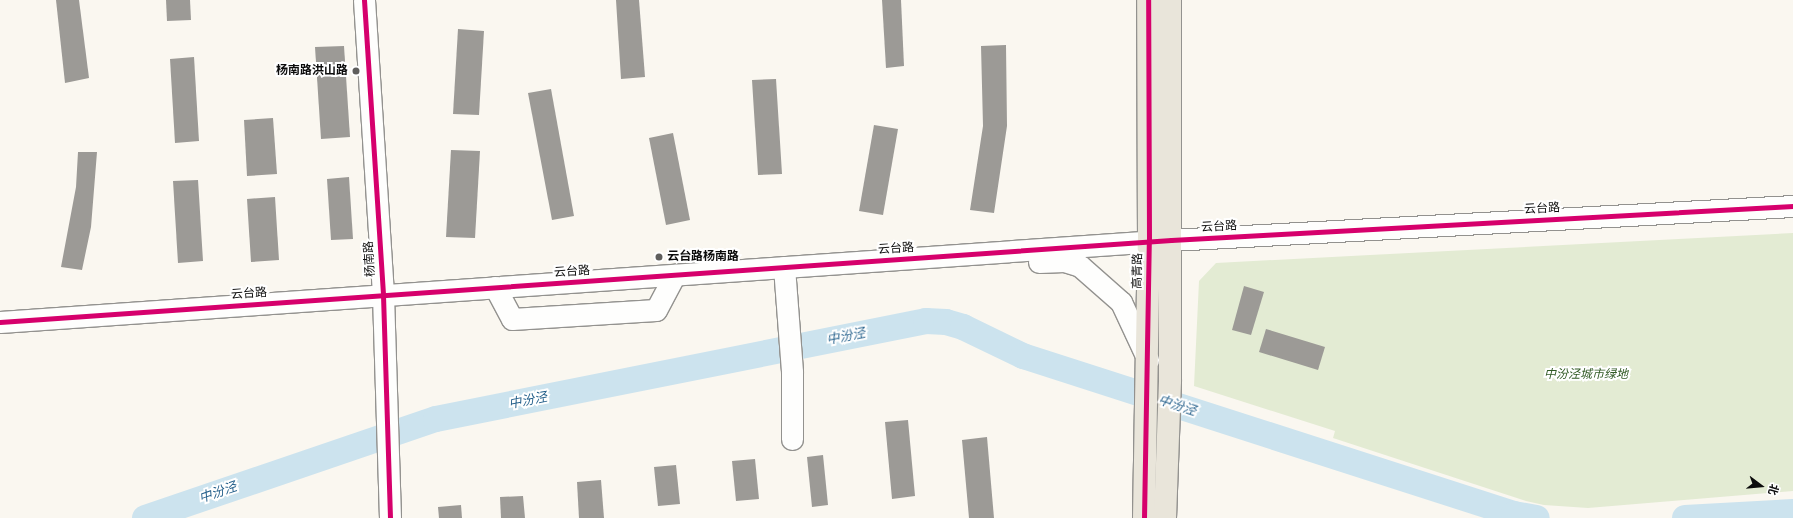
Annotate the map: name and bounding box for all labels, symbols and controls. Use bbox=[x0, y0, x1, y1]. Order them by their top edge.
place label: 杨南路洪山路 bbox=[276, 64, 348, 78]
marker: 杨南路洪山路 bbox=[351, 66, 361, 76]
street label: 云台路 bbox=[1524, 201, 1560, 217]
street label: 云台路 bbox=[1201, 219, 1237, 235]
street label: 杨南路 bbox=[362, 241, 378, 277]
street label: 云台路 bbox=[878, 241, 914, 257]
place label: 云台路杨南路 bbox=[667, 250, 739, 264]
marker: 云台路杨南路 bbox=[654, 252, 664, 262]
street label: 高青路 bbox=[1130, 253, 1146, 289]
street label: 云台路 bbox=[554, 264, 590, 280]
street label: 云台路 bbox=[231, 286, 267, 302]
water label: 中汾泾 bbox=[825, 326, 867, 348]
park label: 中汾泾城市绿地 bbox=[1544, 368, 1628, 382]
water label: 中汾泾 bbox=[507, 390, 549, 412]
water label: 中汾泾 bbox=[1156, 393, 1198, 419]
north arrow bbox=[1741, 466, 1781, 506]
water label: 中汾泾 bbox=[197, 479, 239, 507]
text: 北 bbox=[1765, 482, 1781, 497]

